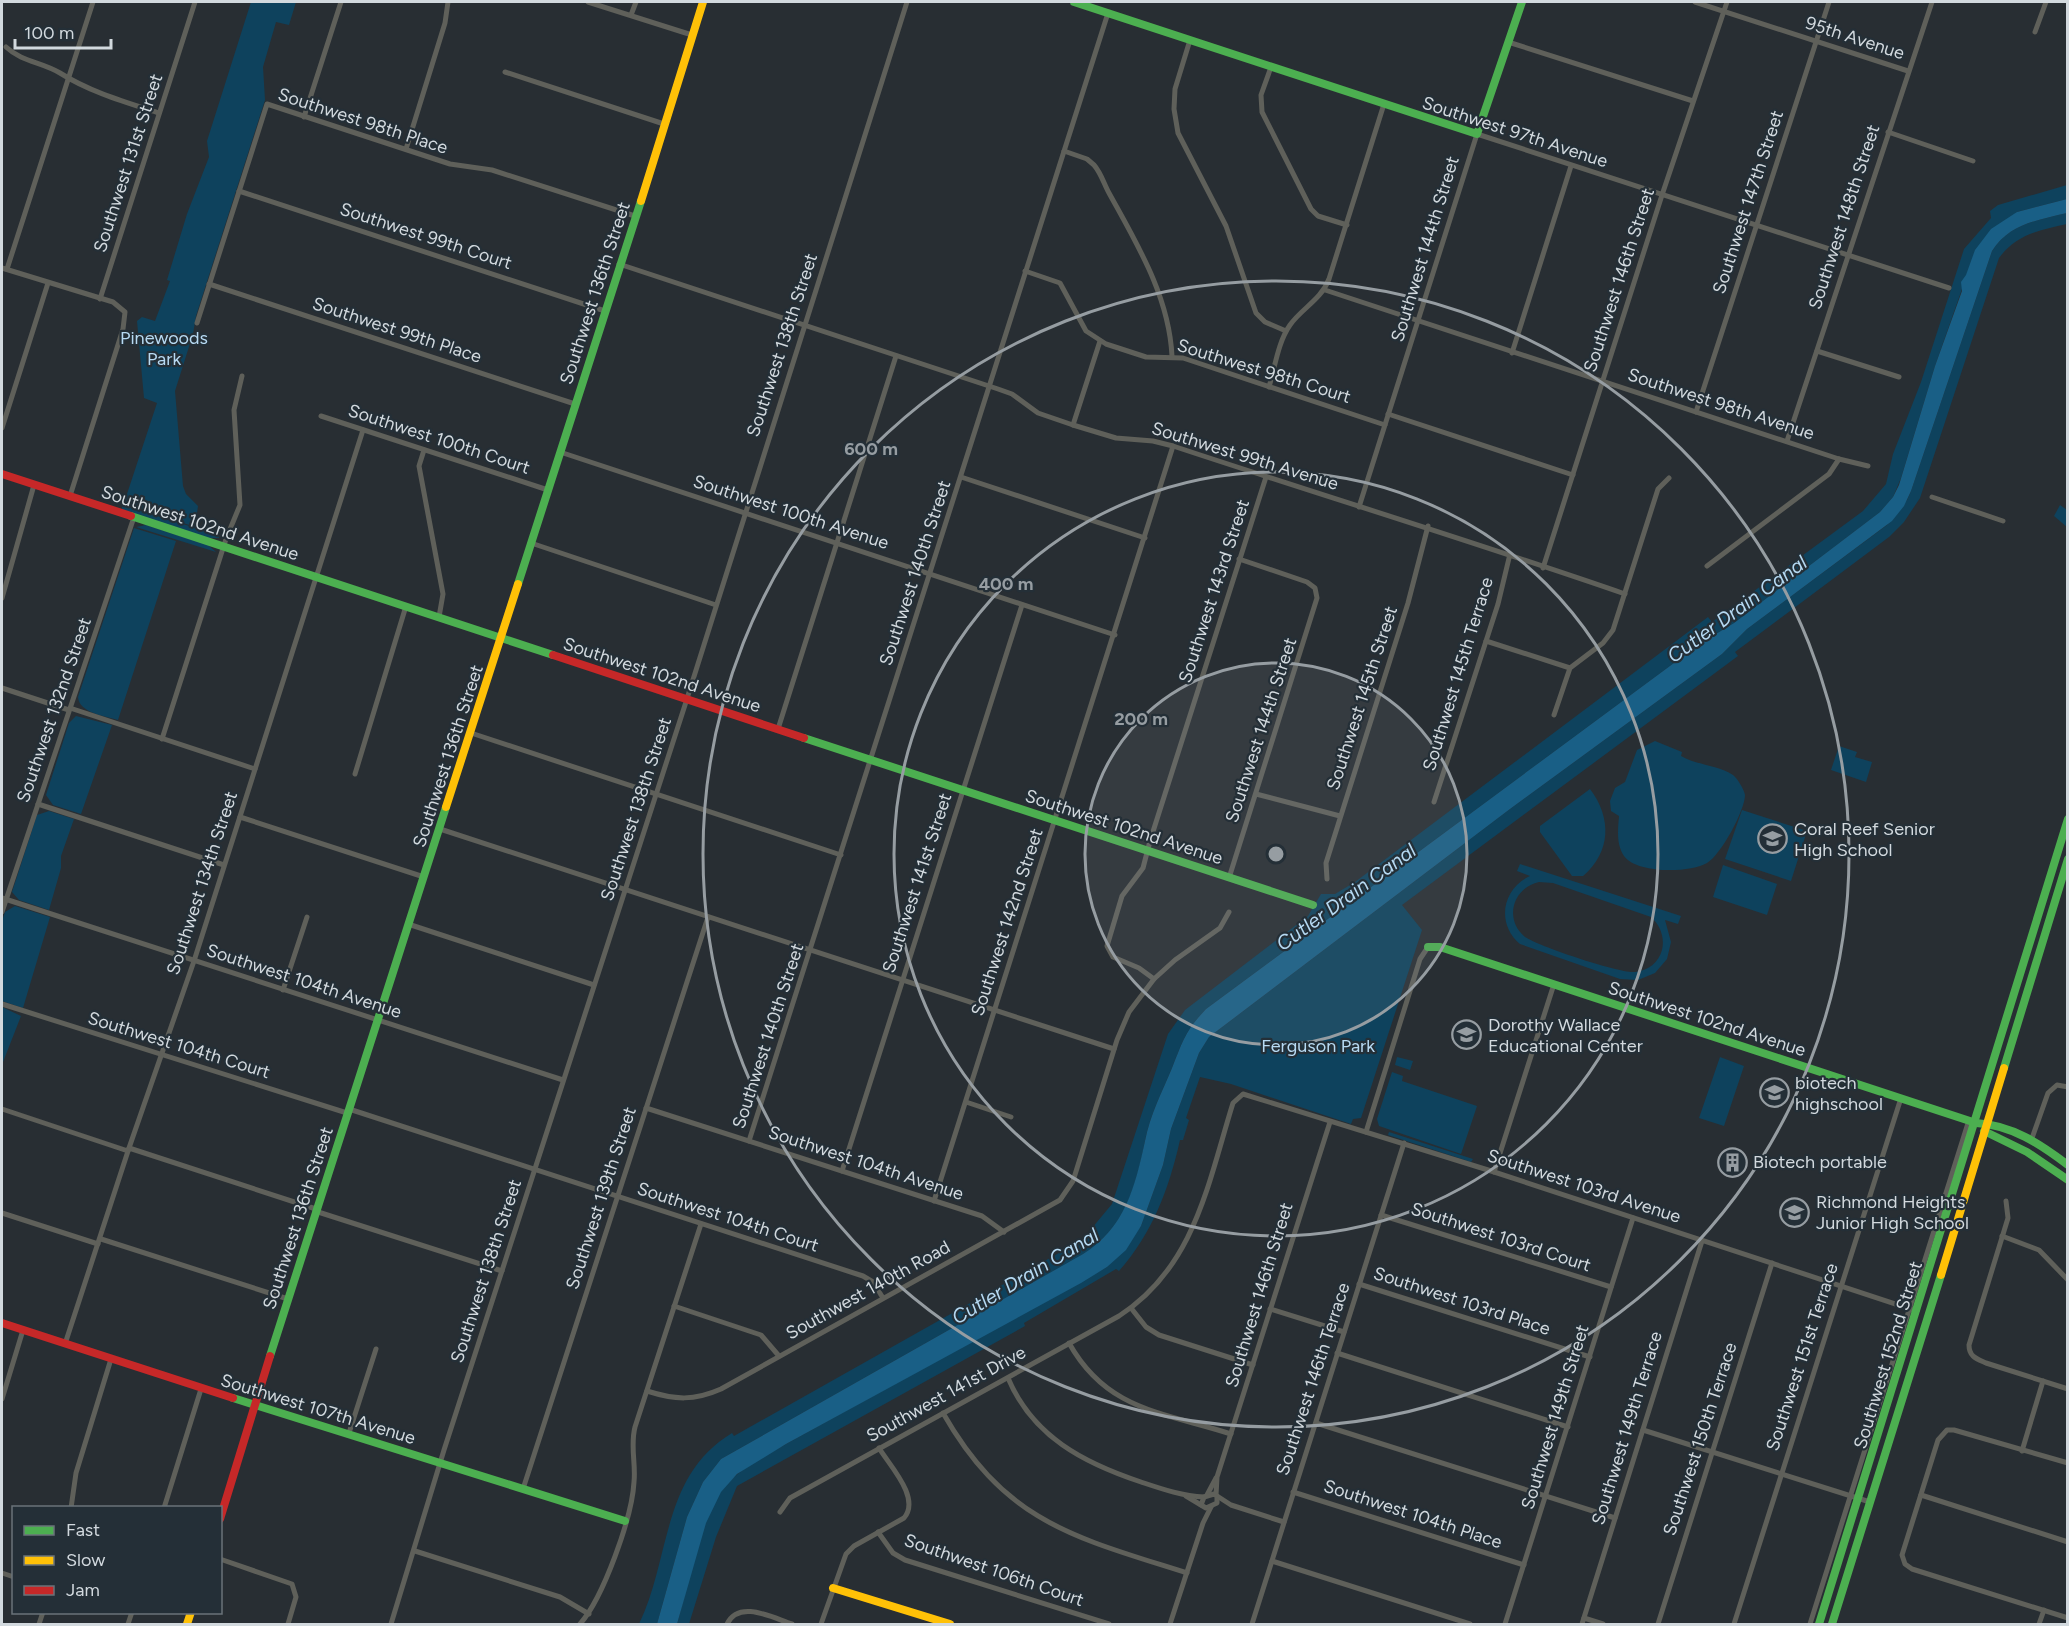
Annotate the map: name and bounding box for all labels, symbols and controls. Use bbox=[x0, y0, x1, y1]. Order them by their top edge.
scale bar bbox=[15, 12, 111, 50]
street label: 95th Avenue bbox=[1803, 12, 1907, 64]
text: 100 m bbox=[24, 22, 74, 44]
street label: Southwest 131st Street bbox=[89, 71, 167, 255]
street label: Southwest 98th Place bbox=[275, 83, 451, 159]
street label: Southwest 97th Avenue bbox=[1420, 92, 1611, 172]
street label: Southwest 147th Street bbox=[1708, 107, 1788, 297]
street label: Southwest 148th Street bbox=[1804, 122, 1884, 312]
street label: Southwest 144th Street bbox=[1386, 153, 1464, 345]
street label: Southwest 146th Street bbox=[1579, 185, 1659, 375]
street label: Southwest 99th Court bbox=[337, 198, 515, 274]
street label: Southwest 136th Street bbox=[555, 199, 635, 387]
street label: Southwest 138th Street bbox=[742, 250, 822, 440]
street label: Southwest 99th Place bbox=[310, 292, 484, 368]
park label: Pinewoods Park bbox=[120, 327, 208, 370]
street label: Southwest 98th Court bbox=[1174, 334, 1354, 408]
street label: Southwest 98th Avenue bbox=[1625, 363, 1817, 445]
street label: Southwest 100th Court bbox=[345, 399, 533, 479]
street label: Southwest 99th Avenue bbox=[1149, 417, 1341, 495]
text: 600 m bbox=[844, 438, 898, 460]
street label: Southwest 100th Avenue bbox=[690, 470, 892, 554]
street label: Southwest 140th Street bbox=[875, 477, 955, 668]
street label: Southwest 102nd Avenue bbox=[98, 481, 302, 565]
street label: Southwest 143rd Street bbox=[1174, 496, 1254, 685]
water label: Cutler Drain Canal bbox=[1662, 550, 1812, 668]
text: 400 m bbox=[979, 573, 1033, 595]
street label: Southwest 145th Terrace bbox=[1418, 574, 1498, 774]
street label: Southwest 145th Street bbox=[1322, 603, 1402, 793]
street label: Southwest 132nd Street bbox=[12, 614, 96, 805]
street label: Southwest 102nd Avenue bbox=[560, 633, 764, 717]
street label: Southwest 144th Street bbox=[1221, 635, 1301, 825]
street label: Southwest 136th Street bbox=[408, 662, 488, 850]
text: 200 m bbox=[1114, 708, 1168, 730]
street label: Southwest 138th Street bbox=[596, 714, 676, 904]
street label: Southwest 102nd Avenue bbox=[1022, 785, 1226, 869]
street label: Southwest 134th Street bbox=[162, 788, 242, 978]
street label: Southwest 141st Street bbox=[878, 790, 957, 976]
place label: Coral Reef Senior High School bbox=[1794, 818, 1935, 861]
school or university icon: Coral Reef Senior High School bbox=[1757, 823, 1789, 855]
street label: Southwest 142nd Street bbox=[966, 825, 1048, 1018]
water label: Cutler Drain Canal bbox=[1271, 838, 1421, 956]
centre of rings bbox=[1266, 844, 1286, 864]
street label: Southwest 104th Avenue bbox=[204, 939, 405, 1023]
street label: Southwest 140th Street bbox=[728, 940, 808, 1131]
street label: Southwest 102nd Avenue bbox=[1605, 977, 1809, 1061]
street label: Southwest 104th Court bbox=[85, 1007, 273, 1083]
place label: Dorothy Wallace Educational Center bbox=[1488, 1014, 1643, 1057]
school or university icon: Dorothy Wallace Educational Center bbox=[1451, 1019, 1483, 1051]
park label: Ferguson Park bbox=[1261, 1035, 1375, 1057]
place label: biotech highschool bbox=[1795, 1072, 1883, 1115]
school or university icon: biotech highschool bbox=[1758, 1077, 1790, 1109]
street label: Southwest 139th Street bbox=[561, 1104, 641, 1292]
street label: Southwest 104th Avenue bbox=[766, 1121, 967, 1205]
street label: Southwest 136th Street bbox=[258, 1124, 338, 1312]
street label: Southwest 103rd Avenue bbox=[1484, 1144, 1684, 1228]
building icon: Biotech portable bbox=[1716, 1146, 1748, 1178]
place label: Biotech portable bbox=[1753, 1151, 1887, 1173]
street label: Southwest 138th Street bbox=[446, 1176, 526, 1366]
street label: Southwest 104th Court bbox=[635, 1177, 822, 1257]
place label: Richmond Heights Junior High School bbox=[1816, 1191, 1969, 1234]
school or university icon: Richmond Heights Junior High School bbox=[1779, 1196, 1811, 1228]
street label: Southwest 103rd Court bbox=[1408, 1198, 1594, 1277]
street label: Southwest 146th Street bbox=[1220, 1200, 1298, 1390]
water label: Cutler Drain Canal bbox=[947, 1222, 1103, 1329]
street label: Southwest 140th Road bbox=[782, 1236, 954, 1344]
street label: Southwest 152nd Street bbox=[1849, 1258, 1927, 1451]
street label: Southwest 151st Terrace bbox=[1761, 1260, 1843, 1454]
street label: Southwest 103rd Place bbox=[1371, 1262, 1553, 1340]
street label: Southwest 146th Terrace bbox=[1271, 1280, 1355, 1478]
street label: Southwest 149th Street bbox=[1516, 1322, 1594, 1512]
street label: Southwest 149th Terrace bbox=[1587, 1328, 1667, 1527]
street label: Southwest 150th Terrace bbox=[1658, 1339, 1742, 1538]
street label: Southwest 141st Drive bbox=[862, 1341, 1030, 1447]
street label: Southwest 107th Avenue bbox=[218, 1369, 418, 1449]
street label: Southwest 104th Place bbox=[1321, 1475, 1505, 1553]
legend bbox=[12, 1506, 222, 1614]
text: Fast bbox=[66, 1519, 100, 1541]
street label: Southwest 106th Court bbox=[901, 1529, 1087, 1611]
text: Slow bbox=[66, 1549, 105, 1571]
text: Jam bbox=[66, 1579, 100, 1601]

